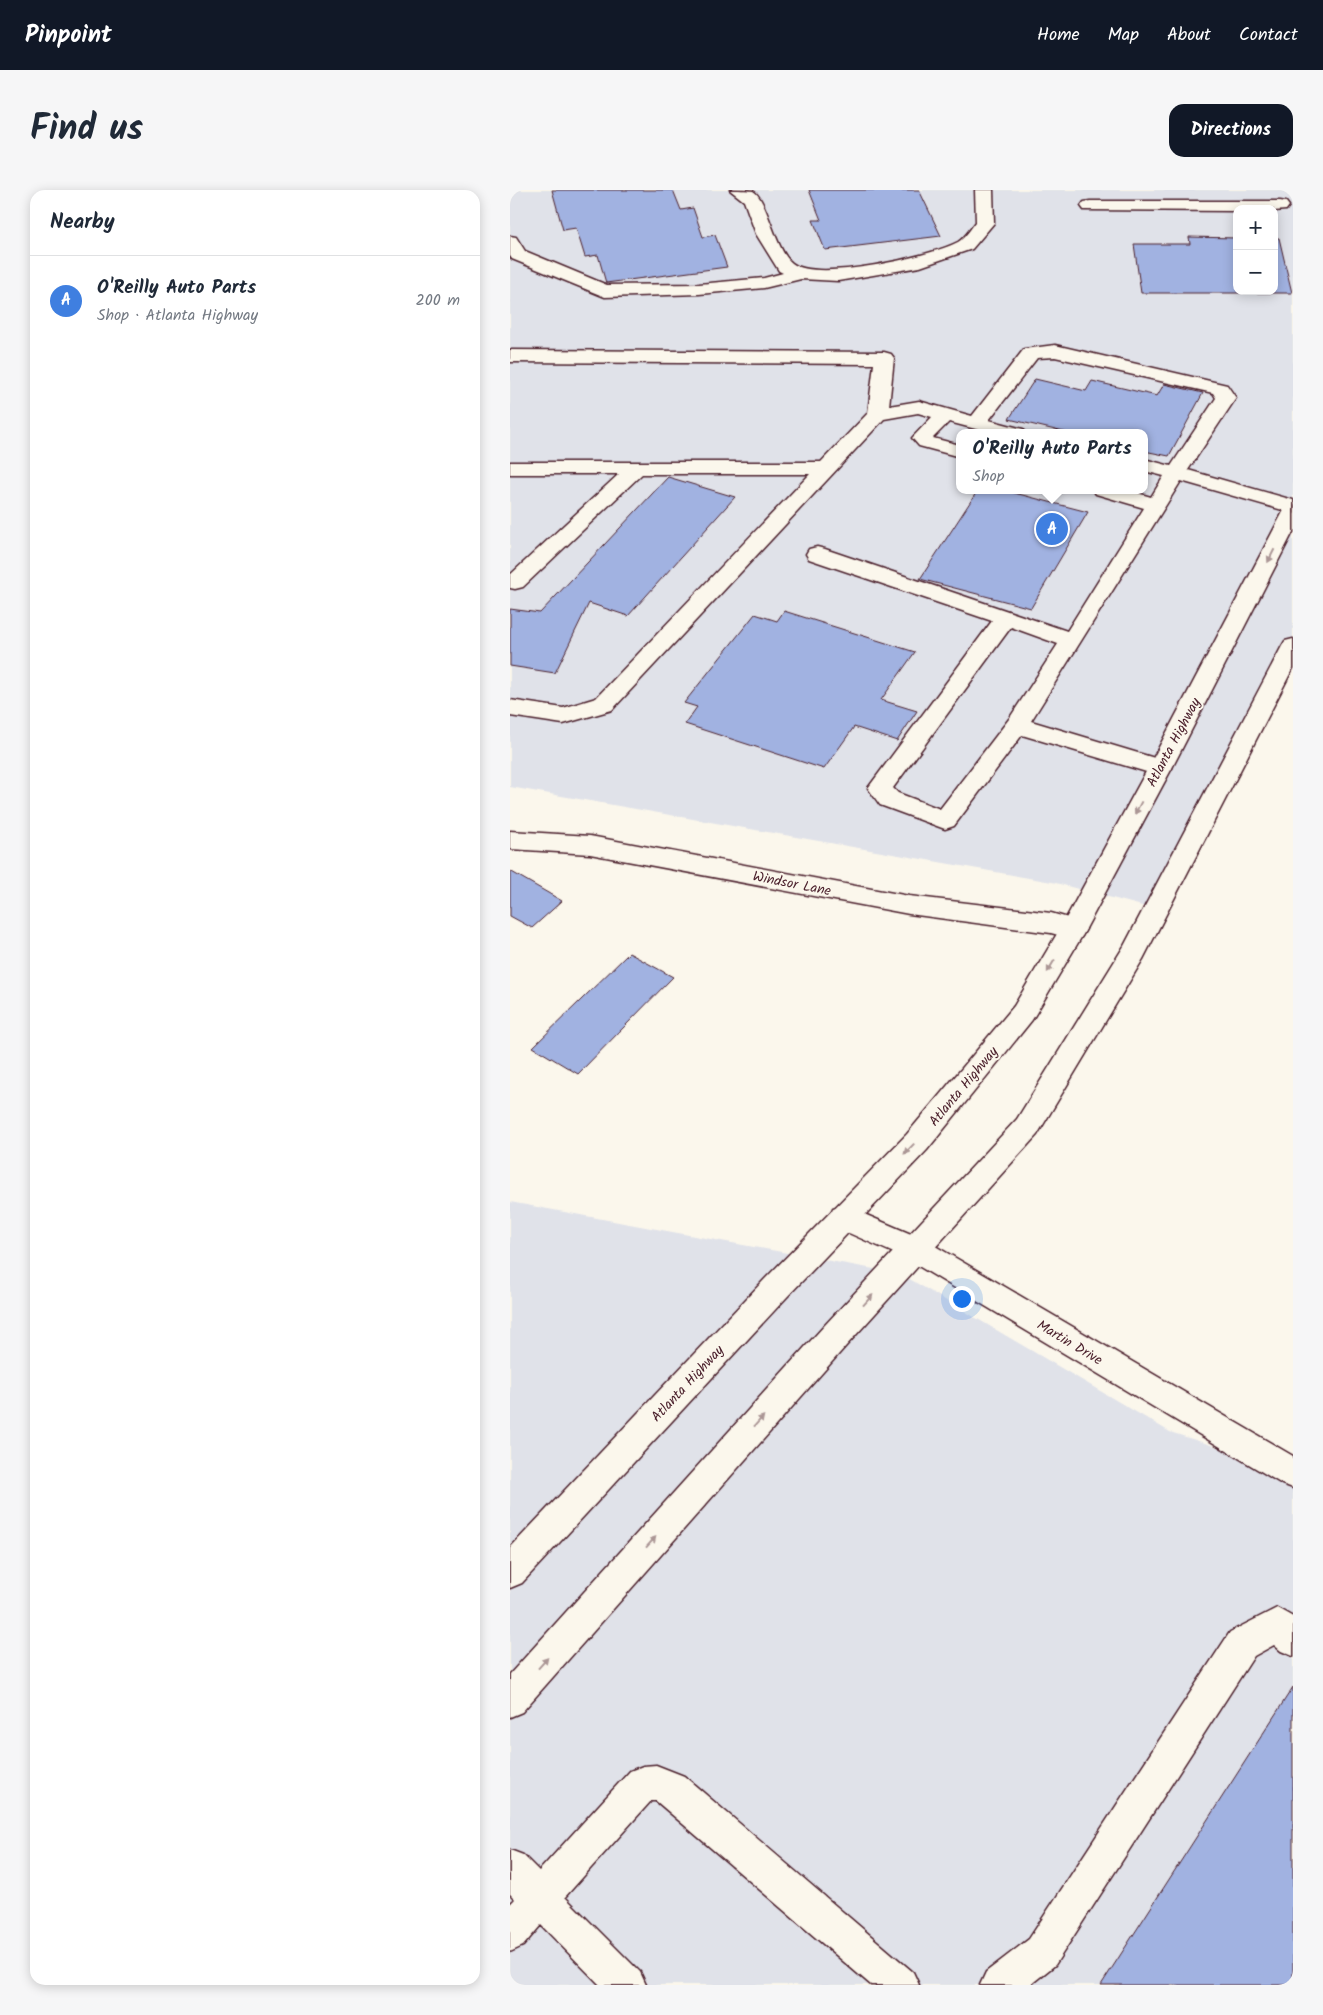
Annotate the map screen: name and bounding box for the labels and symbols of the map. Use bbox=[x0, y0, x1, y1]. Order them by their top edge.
pin: A bbox=[1036, 510, 1068, 548]
one-way arrow bbox=[1266, 549, 1275, 562]
street label: Atlanta Highway bbox=[1141, 693, 1207, 791]
one-way arrow bbox=[1134, 801, 1143, 815]
street label: Windsor Lane bbox=[751, 866, 833, 902]
one-way arrow bbox=[1047, 959, 1056, 972]
street label: Atlanta Highway bbox=[924, 1042, 1004, 1131]
one-way arrow bbox=[904, 1143, 916, 1155]
your location bbox=[949, 1286, 975, 1312]
one-way arrow bbox=[862, 1295, 874, 1307]
street label: Martin Drive bbox=[1032, 1315, 1107, 1372]
street label: Atlanta Highway bbox=[646, 1340, 730, 1427]
one-way arrow bbox=[753, 1416, 765, 1428]
one-way arrow bbox=[645, 1537, 657, 1549]
one-way arrow bbox=[537, 1657, 548, 1670]

